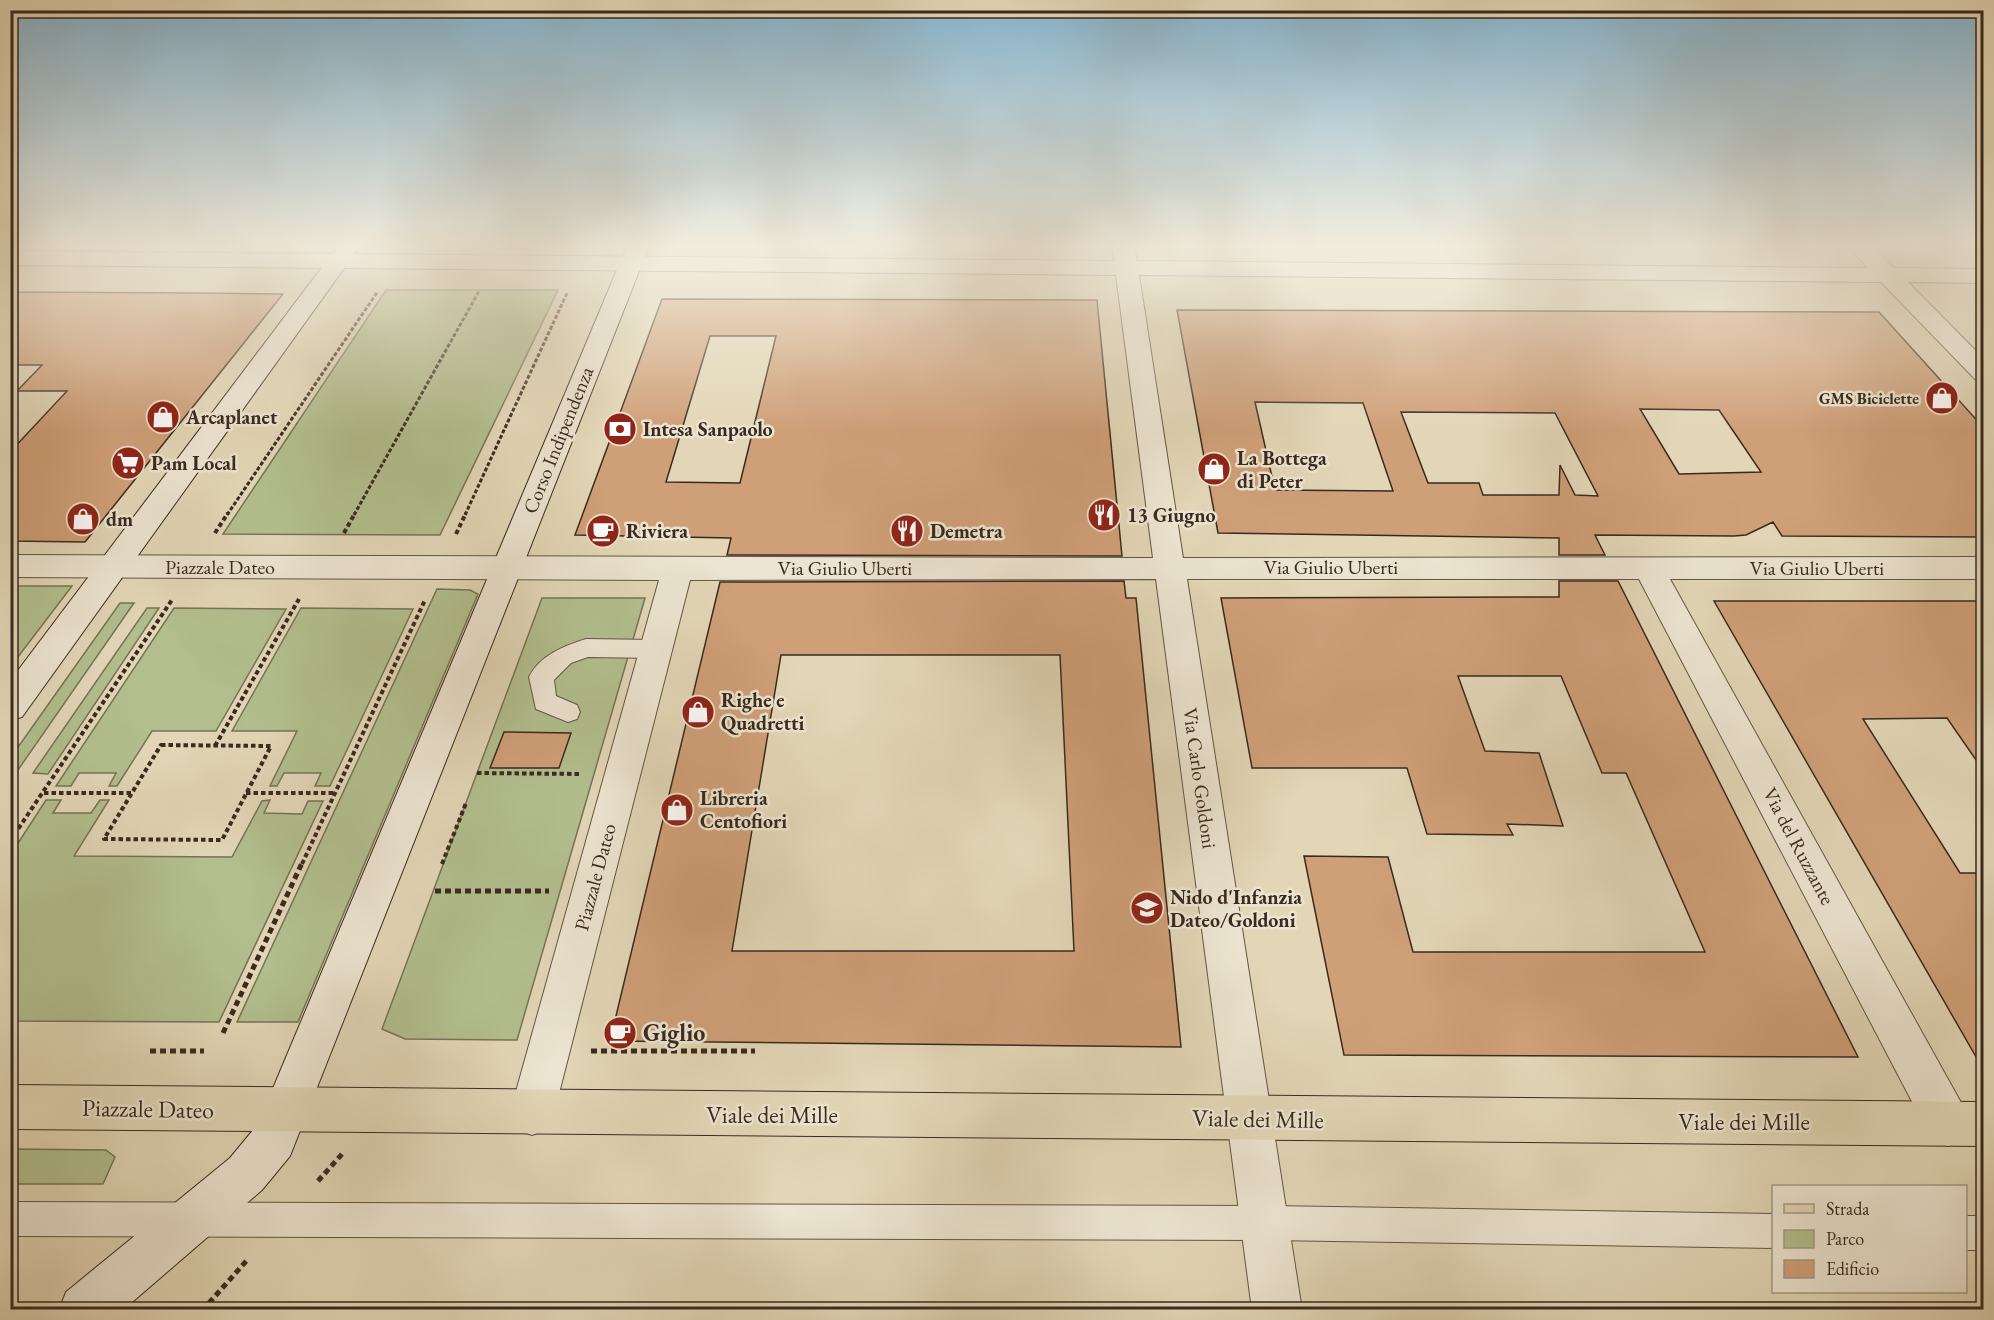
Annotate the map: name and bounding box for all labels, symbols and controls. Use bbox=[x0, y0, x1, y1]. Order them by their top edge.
street label: Corso Indipendenza bbox=[517, 363, 599, 517]
shop icon: GMS Biciclette bbox=[1924, 380, 1960, 416]
place label: GMS Biciclette bbox=[1819, 388, 1919, 409]
shop icon: Arcaplanet bbox=[145, 399, 181, 435]
place label: Arcaplanet bbox=[185, 404, 278, 430]
bank icon: Intesa Sanpaolo bbox=[602, 411, 638, 447]
place label: Intesa Sanpaolo bbox=[643, 416, 773, 442]
supermarket icon: Pam Local bbox=[110, 445, 146, 481]
place label: La Bottega di Peter bbox=[1237, 445, 1327, 494]
place label: Pam Local bbox=[151, 450, 237, 476]
shop icon: La Bottega di Peter bbox=[1196, 451, 1232, 487]
restaurant icon: 13 Giugno bbox=[1086, 497, 1122, 533]
shop icon: dm bbox=[65, 501, 101, 537]
place label: 13 Giugno bbox=[1127, 502, 1216, 528]
place label: dm bbox=[106, 506, 133, 532]
cafe icon: Riviera bbox=[585, 513, 621, 549]
restaurant icon: Demetra bbox=[889, 513, 925, 549]
place label: Riviera bbox=[626, 518, 688, 544]
place label: Demetra bbox=[930, 518, 1003, 544]
street label: Piazzale Dateo bbox=[165, 554, 275, 580]
street label: Via Giulio Uberti bbox=[1264, 554, 1398, 580]
street label: Via Giulio Uberti bbox=[778, 555, 912, 581]
street label: Via Giulio Uberti bbox=[1750, 555, 1884, 581]
place label: Righe e Quadretti bbox=[721, 687, 804, 736]
shop icon: Righe e Quadretti bbox=[680, 694, 716, 730]
street label: Via Carlo Goldoni bbox=[1177, 706, 1223, 850]
street label: Via del Ruzzante bbox=[1757, 783, 1841, 909]
place label: Libreria Centofiori bbox=[700, 785, 787, 834]
shop icon: Libreria Centofiori bbox=[659, 792, 695, 828]
street label: Piazzale Dateo bbox=[568, 820, 622, 934]
place label: Nido d'Infanzia Dateo/Goldoni bbox=[1170, 884, 1302, 933]
school or university icon: Nido d'Infanzia Dateo/Goldoni bbox=[1129, 890, 1165, 926]
cafe icon: Giglio bbox=[602, 1015, 638, 1051]
place label: Giglio bbox=[643, 1017, 705, 1049]
street label: Piazzale Dateo bbox=[82, 1092, 214, 1125]
street label: Viale dei Mille bbox=[706, 1099, 838, 1130]
street label: Viale dei Mille bbox=[1192, 1102, 1324, 1135]
street label: Viale dei Mille bbox=[1678, 1106, 1810, 1137]
legend bbox=[1772, 1185, 1967, 1293]
text: Strada bbox=[1826, 1197, 1870, 1220]
text: Parco bbox=[1826, 1227, 1864, 1250]
text: Edificio bbox=[1826, 1257, 1879, 1280]

